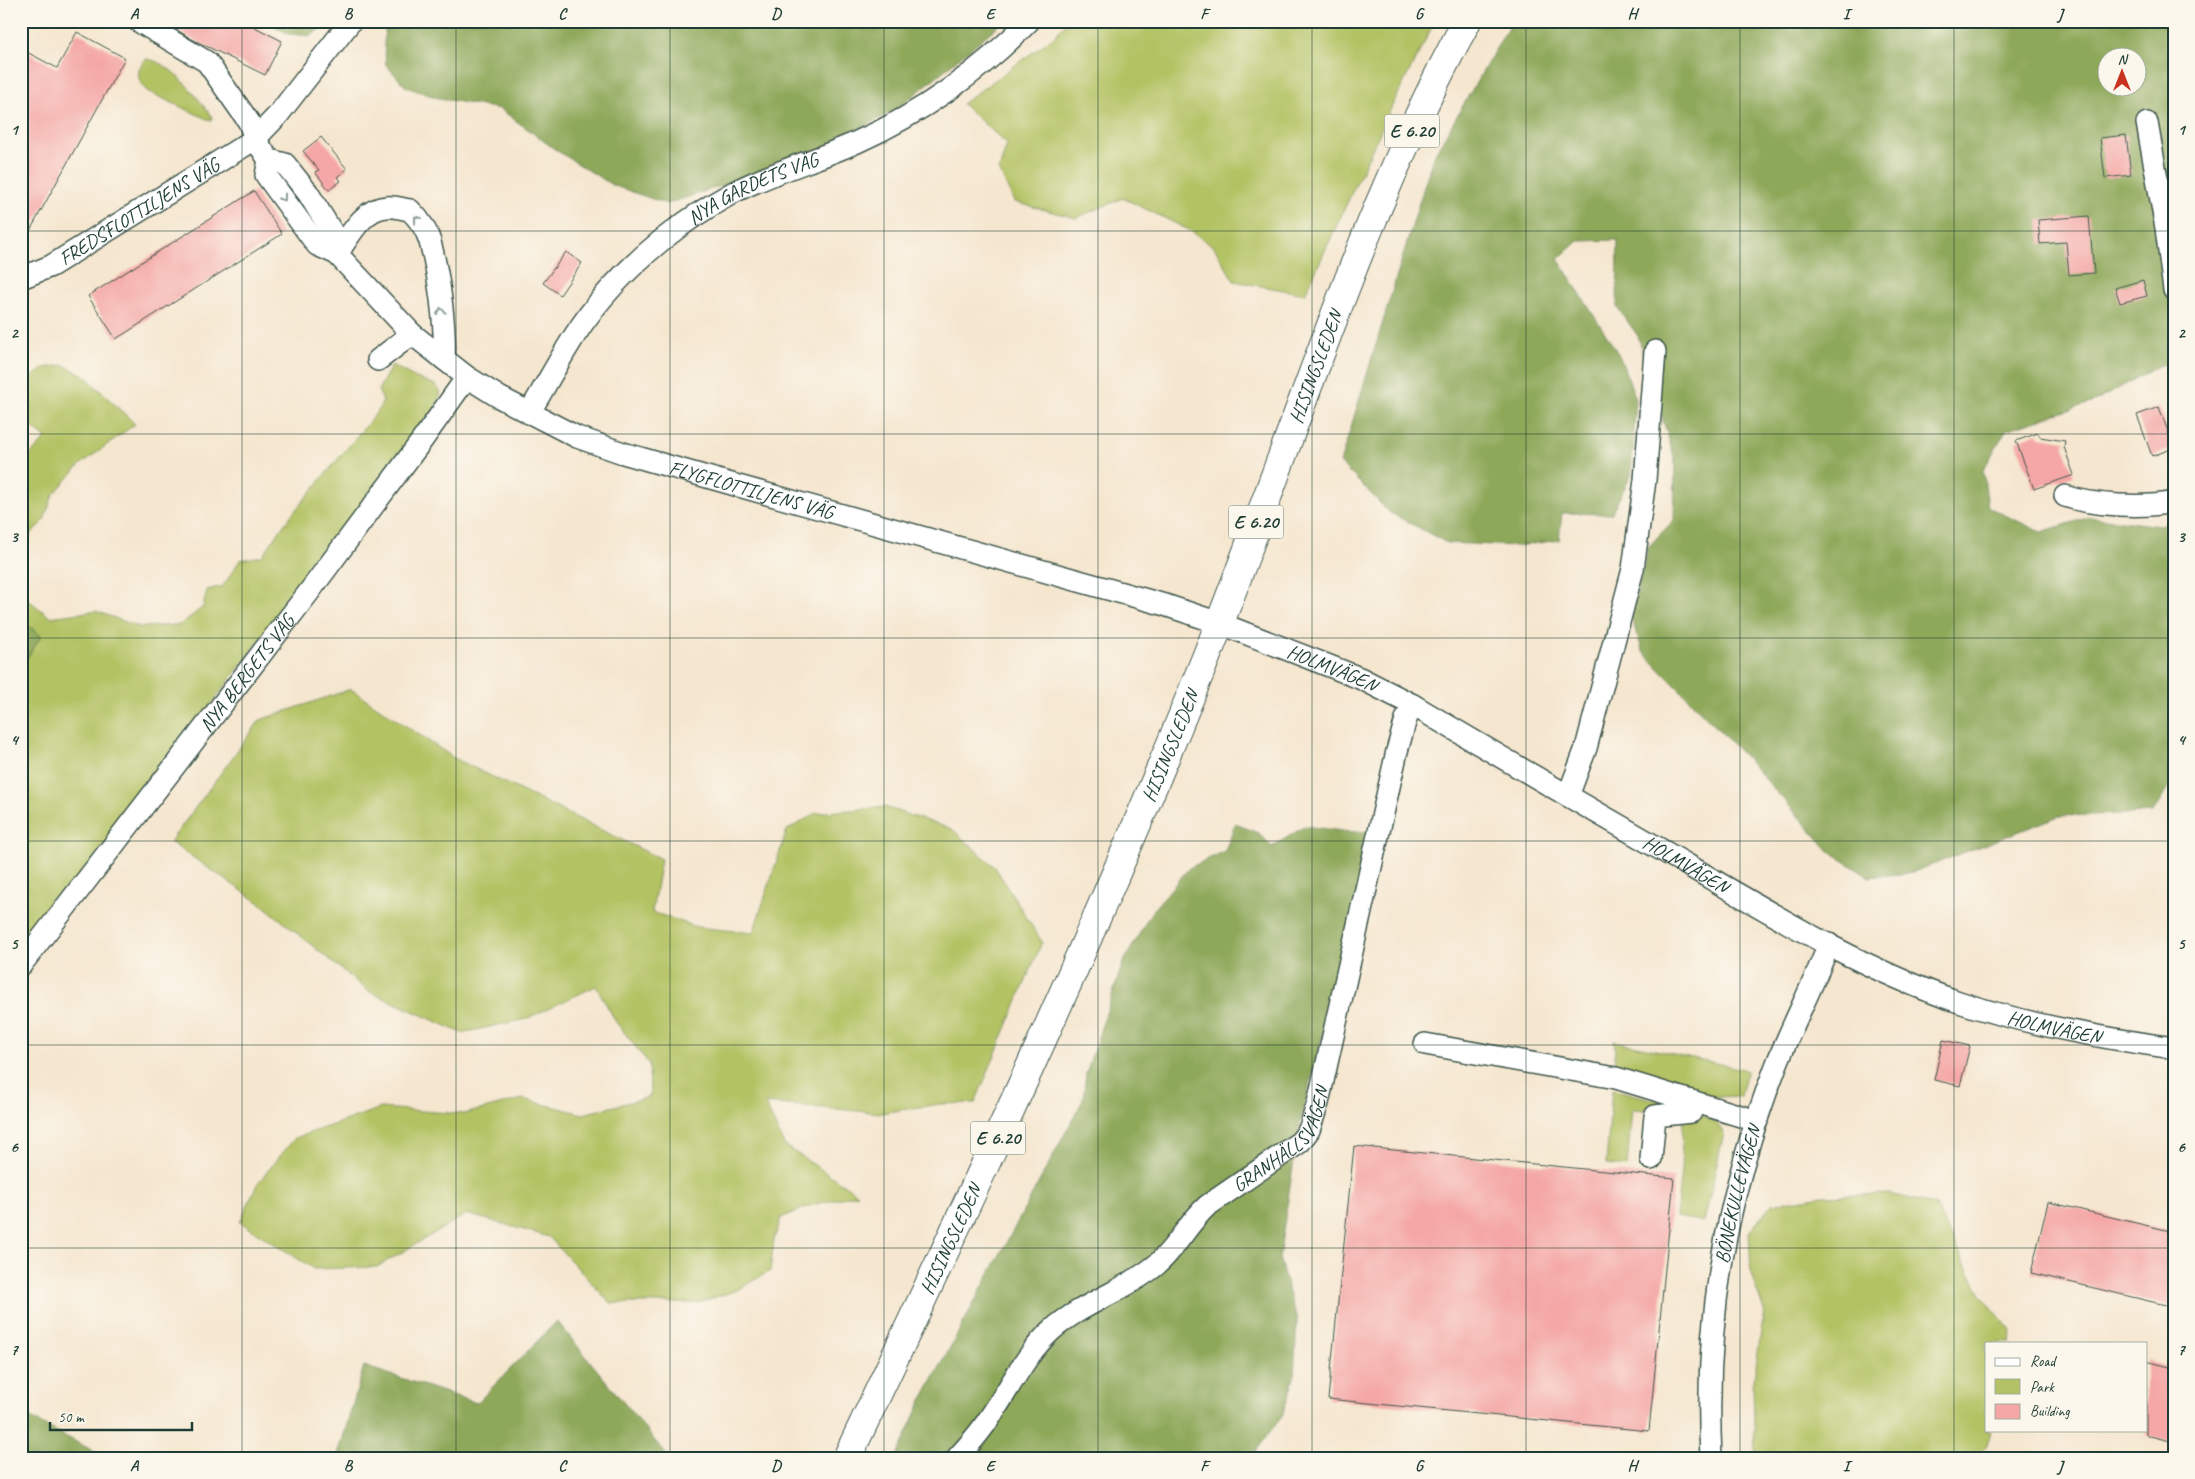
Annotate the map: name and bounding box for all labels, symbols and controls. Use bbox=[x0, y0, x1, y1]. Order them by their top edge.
text: A bbox=[130, 4, 140, 24]
text: B bbox=[344, 4, 354, 24]
text: C bbox=[558, 4, 568, 24]
text: D bbox=[771, 4, 782, 24]
text: E bbox=[986, 4, 997, 24]
text: F bbox=[1200, 4, 1211, 24]
text: G bbox=[1415, 4, 1425, 24]
text: H bbox=[1627, 4, 1639, 24]
text: I bbox=[1843, 4, 1853, 24]
text: J bbox=[2056, 4, 2065, 24]
north arrow bbox=[2098, 48, 2148, 98]
text: N bbox=[2118, 51, 2129, 68]
road number: E 6.20 bbox=[1384, 114, 1440, 148]
text: 1 bbox=[10, 120, 19, 140]
text: 1 bbox=[2177, 120, 2186, 140]
street label: NYA GÄRDETS VÄG bbox=[682, 146, 823, 230]
street label: FREDSFLOTTILJENS VÄG bbox=[54, 151, 226, 270]
one-way arrow bbox=[277, 192, 286, 202]
one-way arrow bbox=[415, 216, 423, 225]
street label: HISINGSLEDEN bbox=[1283, 304, 1349, 427]
one-way arrow bbox=[437, 307, 447, 315]
text: 2 bbox=[10, 323, 19, 343]
text: 2 bbox=[2177, 323, 2186, 343]
street label: FLYGFLOTTILJENS VÄG bbox=[667, 454, 839, 525]
road number: E 6.20 bbox=[1228, 506, 1284, 538]
text: 3 bbox=[10, 527, 19, 547]
text: 3 bbox=[2177, 527, 2186, 547]
street label: NYA BERGETS VÄG bbox=[193, 608, 301, 737]
street label: HOLMVÄGEN bbox=[1284, 638, 1384, 698]
street label: HISINGSLEDEN bbox=[1136, 684, 1205, 805]
text: 4 bbox=[10, 730, 19, 750]
text: 4 bbox=[2177, 730, 2186, 750]
street label: HOLMVÄGEN bbox=[1639, 829, 1735, 900]
text: 5 bbox=[11, 934, 20, 954]
text: 5 bbox=[2178, 934, 2187, 954]
street label: HOLMVÄGEN bbox=[2005, 1004, 2106, 1049]
street label: GRANHÄLLSVÄGEN bbox=[1227, 1082, 1334, 1197]
street label: BÖNEKULLEVÄGEN bbox=[1709, 1120, 1767, 1265]
road number: E 6.20 bbox=[970, 1122, 1026, 1154]
text: 6 bbox=[10, 1137, 19, 1157]
text: 6 bbox=[2177, 1137, 2186, 1157]
street label: HISINGSLEDEN bbox=[914, 1178, 988, 1298]
text: 7 bbox=[10, 1340, 19, 1360]
text: 7 bbox=[2177, 1340, 2186, 1360]
legend bbox=[1985, 1342, 2148, 1432]
text: Road bbox=[2030, 1352, 2057, 1371]
text: Park bbox=[2030, 1378, 2055, 1397]
scale bar bbox=[50, 1399, 192, 1431]
text: Building bbox=[2030, 1402, 2070, 1421]
text: 50 m bbox=[58, 1408, 85, 1427]
text: A bbox=[130, 1456, 140, 1476]
text: B bbox=[344, 1456, 354, 1476]
text: C bbox=[558, 1456, 568, 1476]
text: D bbox=[771, 1456, 782, 1476]
text: E bbox=[986, 1456, 997, 1476]
text: F bbox=[1200, 1456, 1211, 1476]
text: G bbox=[1415, 1456, 1425, 1476]
text: H bbox=[1627, 1456, 1639, 1476]
text: I bbox=[1843, 1456, 1853, 1476]
text: J bbox=[2056, 1456, 2065, 1476]

